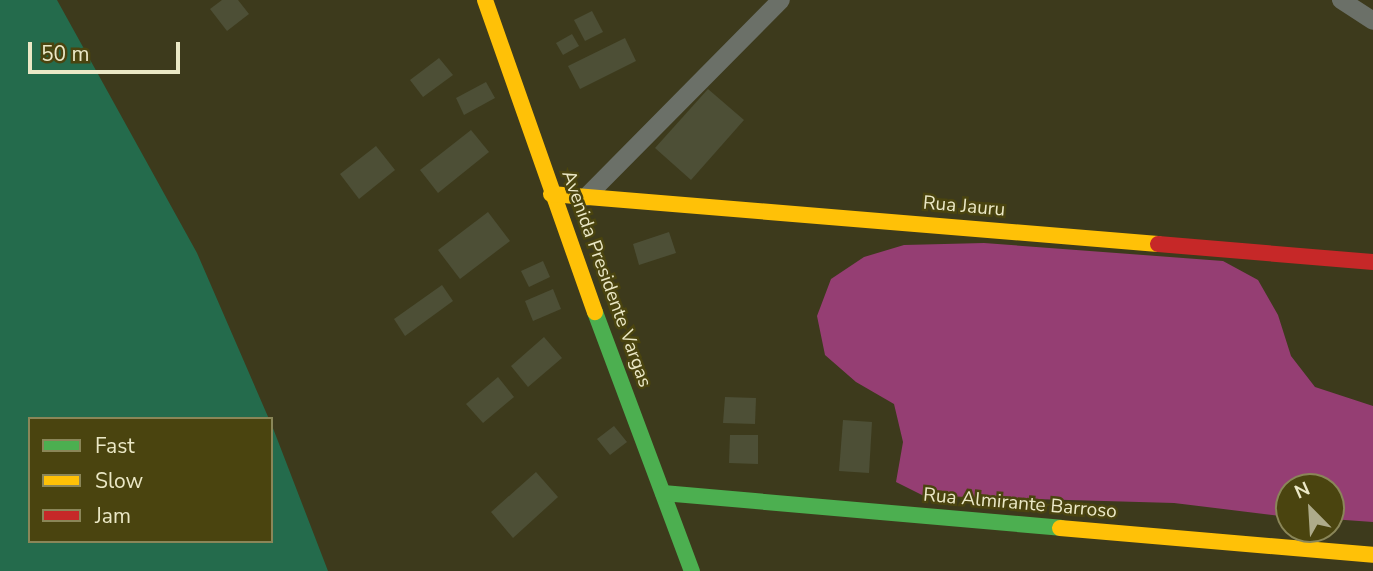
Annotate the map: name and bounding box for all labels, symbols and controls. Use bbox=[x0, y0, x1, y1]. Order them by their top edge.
scale bar bbox=[32, 28, 184, 72]
text: 50 m bbox=[41, 40, 90, 68]
street label: Avenida Presidente Vargas bbox=[556, 167, 656, 391]
street label: Rua Jauru bbox=[922, 192, 1006, 222]
legend bbox=[28, 417, 273, 543]
text: Fast bbox=[95, 432, 135, 460]
text: Slow bbox=[95, 467, 143, 495]
north arrow bbox=[1275, 473, 1345, 543]
text: N bbox=[1290, 476, 1314, 505]
street label: Rua Almirante Barroso bbox=[922, 484, 1118, 524]
text: Jam bbox=[95, 502, 131, 530]

